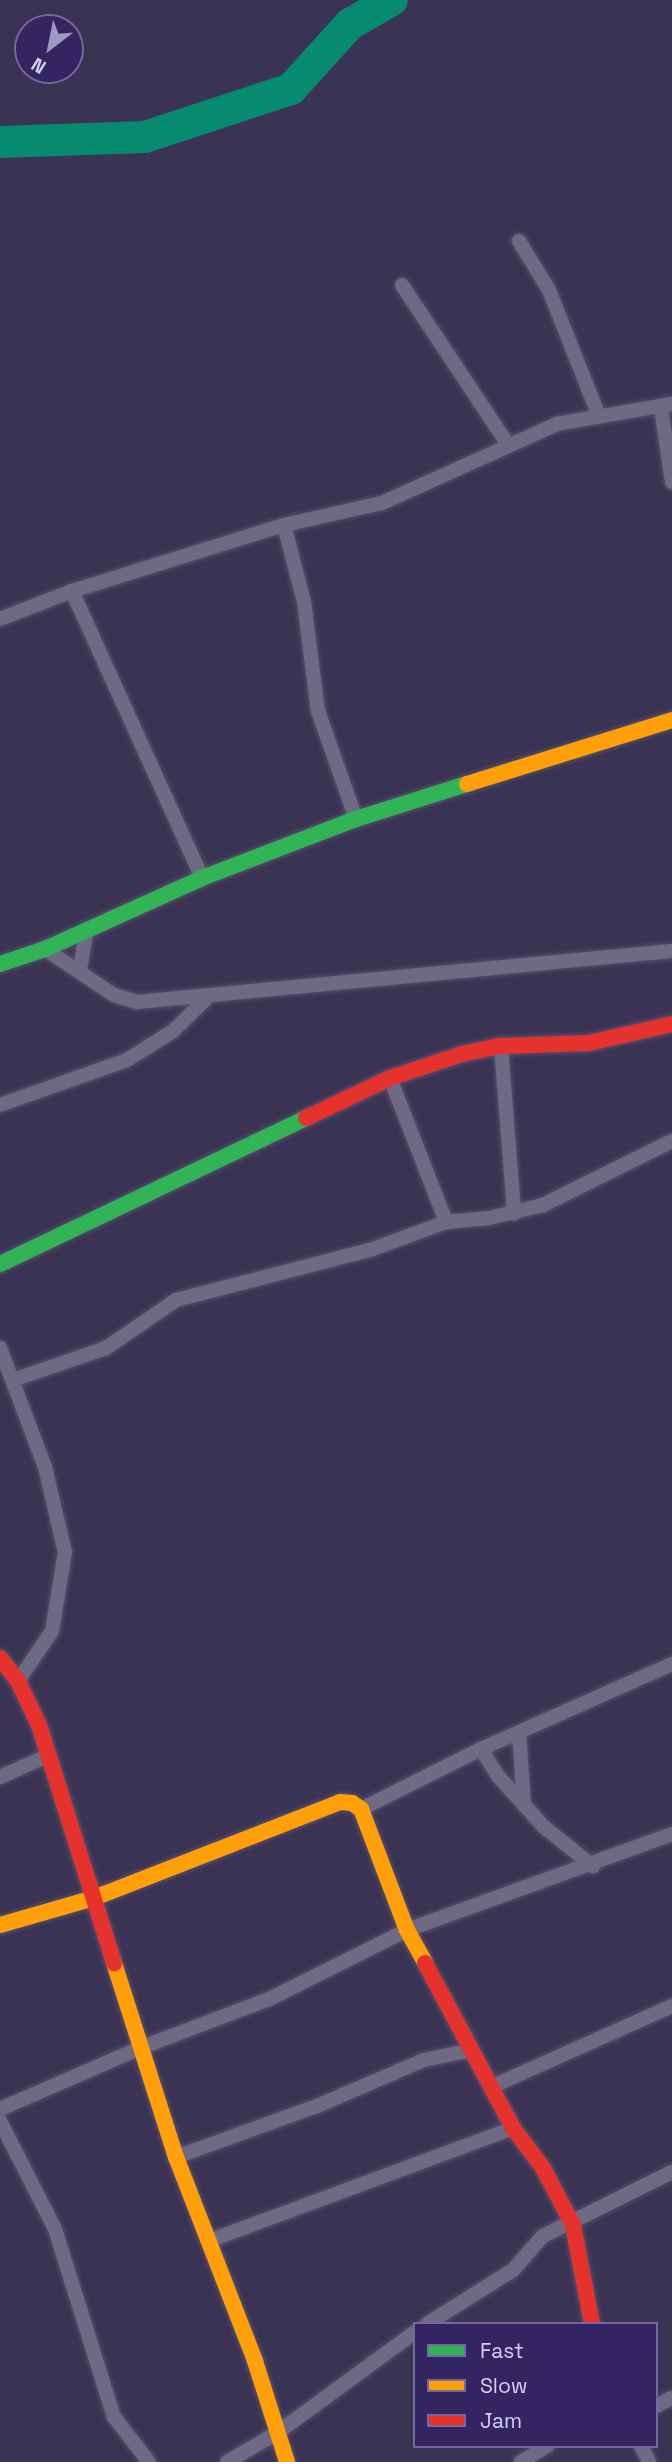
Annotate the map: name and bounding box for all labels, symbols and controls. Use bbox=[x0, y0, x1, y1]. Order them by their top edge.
north arrow bbox=[14, 14, 84, 84]
text: N bbox=[27, 52, 51, 80]
legend bbox=[413, 2322, 658, 2448]
text: Fast bbox=[480, 2337, 524, 2364]
text: Slow bbox=[480, 2372, 528, 2399]
text: Jam bbox=[480, 2407, 522, 2434]

